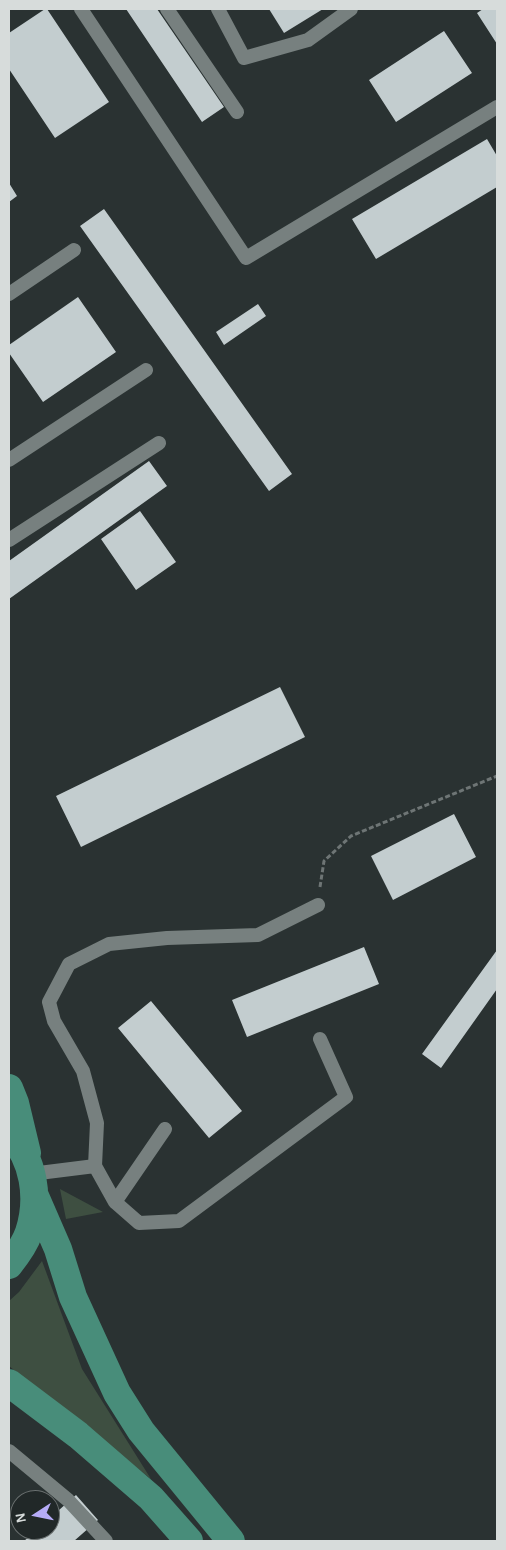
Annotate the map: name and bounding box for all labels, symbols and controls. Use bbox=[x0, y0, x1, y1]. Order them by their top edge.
north arrow bbox=[10, 1490, 60, 1540]
text: N bbox=[13, 1512, 29, 1524]

